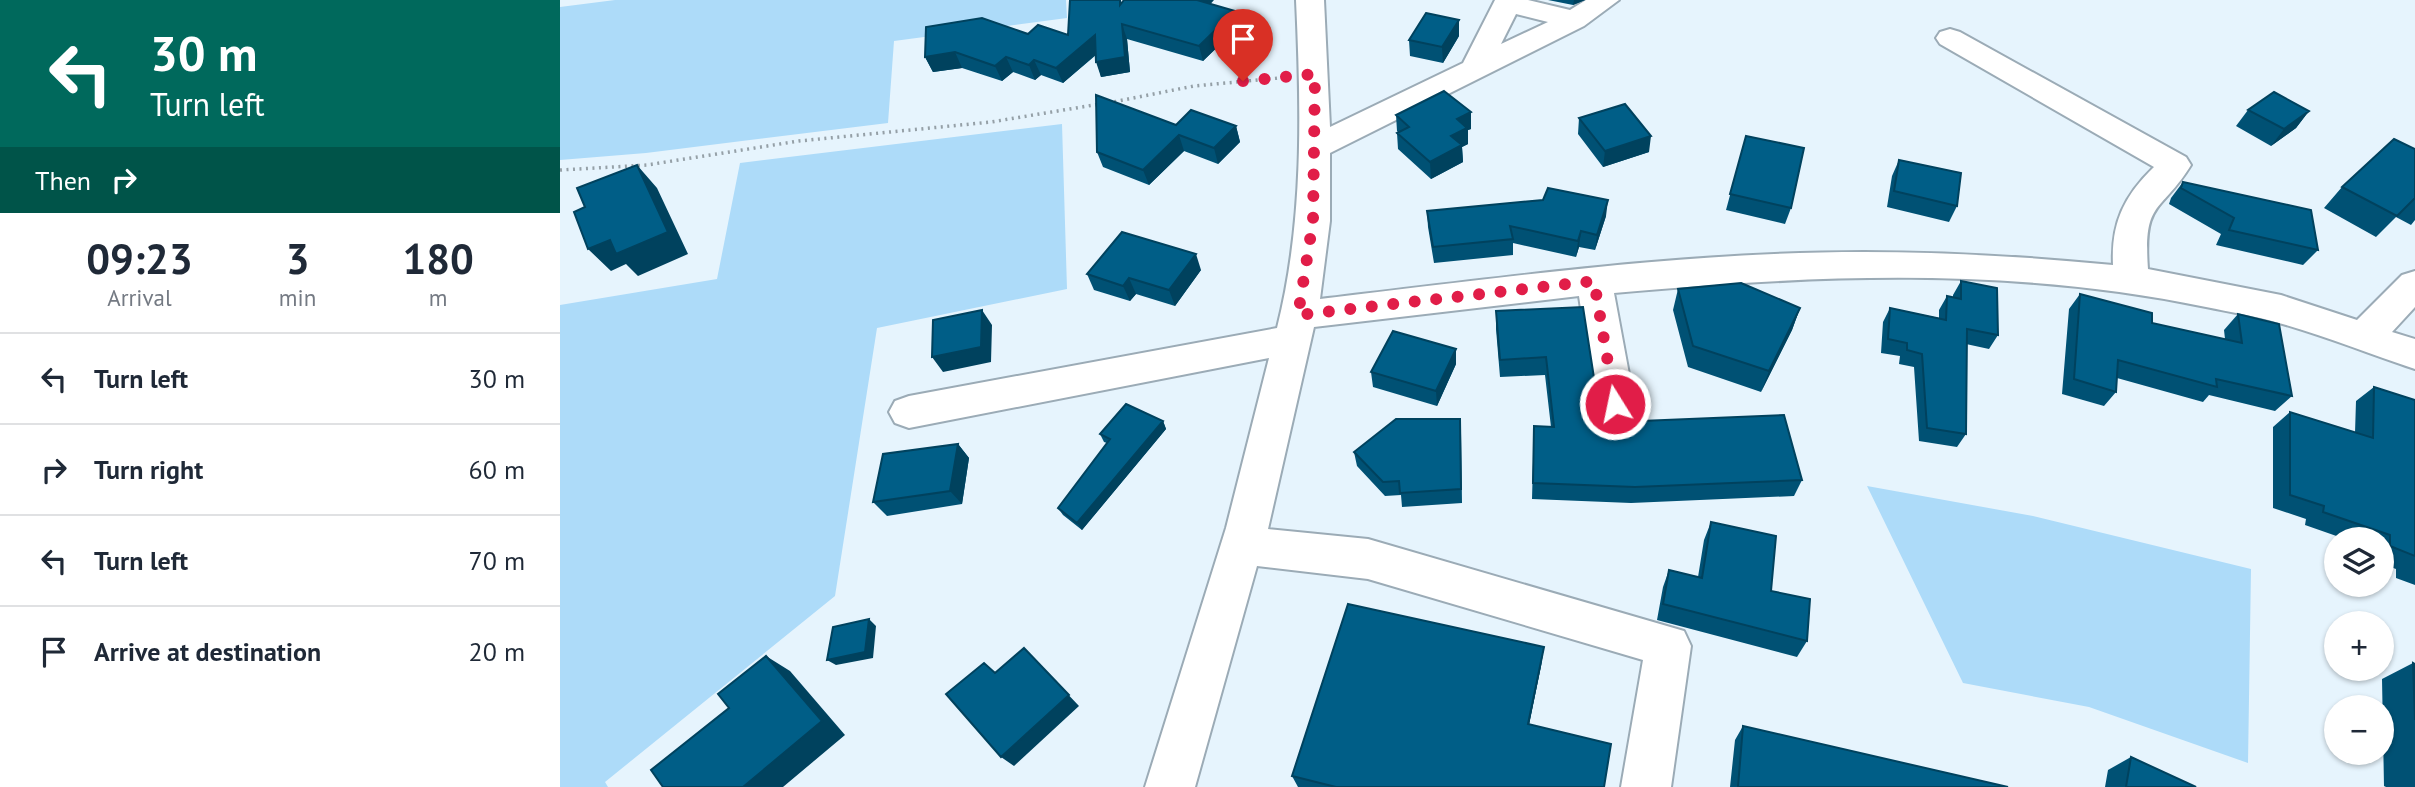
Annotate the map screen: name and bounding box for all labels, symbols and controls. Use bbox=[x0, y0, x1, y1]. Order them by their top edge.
pin bbox=[1213, 9, 1273, 81]
icon: arrive bbox=[1224, 20, 1262, 58]
text: 30 m bbox=[150, 21, 257, 85]
icon: left bbox=[35, 28, 126, 119]
text: Turn left bbox=[150, 83, 265, 125]
icon: right bbox=[105, 161, 143, 199]
text: Then bbox=[35, 164, 91, 197]
text: 09:23 bbox=[86, 231, 193, 286]
text: 3 bbox=[286, 231, 309, 286]
text: 180 bbox=[402, 231, 474, 286]
text: Arrival bbox=[107, 283, 172, 312]
text: min bbox=[279, 283, 316, 312]
text: m bbox=[429, 283, 447, 312]
icon: left bbox=[35, 360, 73, 398]
text: Turn left bbox=[94, 362, 188, 395]
text: 30 m bbox=[469, 362, 525, 395]
position arrow bbox=[1578, 367, 1652, 441]
icon: right bbox=[35, 451, 73, 489]
text: Turn right bbox=[94, 453, 203, 486]
text: 60 m bbox=[469, 453, 525, 486]
map controls bbox=[2324, 527, 2394, 765]
button: layers bbox=[2324, 527, 2394, 597]
icon: left bbox=[35, 542, 73, 580]
text: Turn left bbox=[94, 544, 188, 577]
text: 70 m bbox=[469, 544, 525, 577]
button: + bbox=[2324, 611, 2394, 681]
icon: arrive bbox=[35, 633, 73, 671]
text: Arrive at destination bbox=[94, 635, 321, 668]
text: 20 m bbox=[469, 635, 525, 668]
button: − bbox=[2324, 695, 2394, 765]

